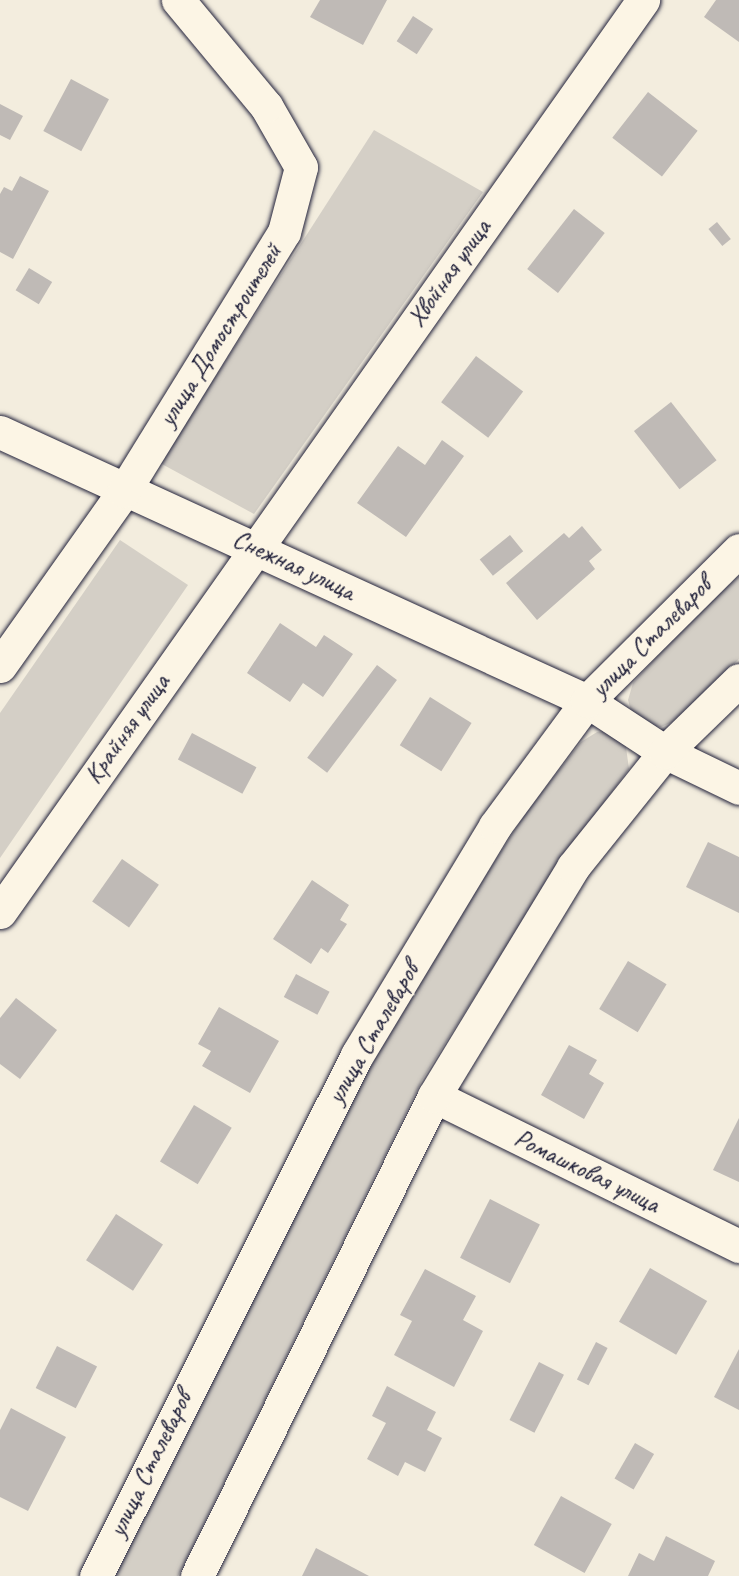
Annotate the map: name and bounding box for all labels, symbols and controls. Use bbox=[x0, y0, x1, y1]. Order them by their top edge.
street label: Хвойная улица bbox=[400, 212, 498, 334]
street label: улица Домостроителей bbox=[151, 237, 289, 433]
street label: Снежная улица bbox=[228, 523, 360, 607]
street label: улица Сталеваров bbox=[585, 571, 717, 703]
street label: Крайняя улица bbox=[77, 667, 177, 791]
street label: улица Сталеваров bbox=[320, 958, 426, 1108]
street label: Ромашковая улица bbox=[508, 1122, 666, 1220]
street label: улица Сталеваров bbox=[102, 1387, 198, 1541]

